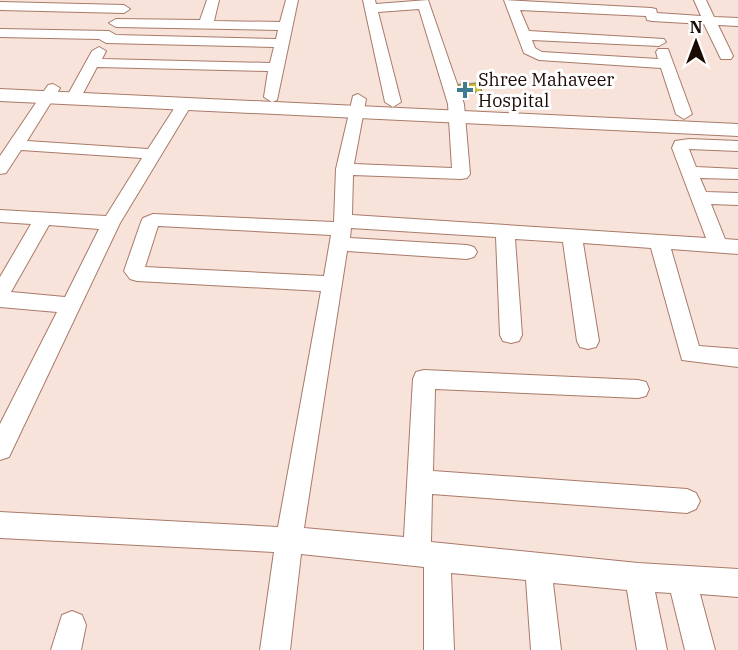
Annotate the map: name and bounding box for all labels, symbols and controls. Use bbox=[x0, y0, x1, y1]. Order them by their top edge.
north arrow bbox=[666, 12, 726, 72]
text: N bbox=[690, 17, 702, 37]
place label: Shree Mahaveer Hospital bbox=[478, 68, 614, 112]
marker: Shree Mahaveer Hospital bbox=[456, 81, 474, 99]

